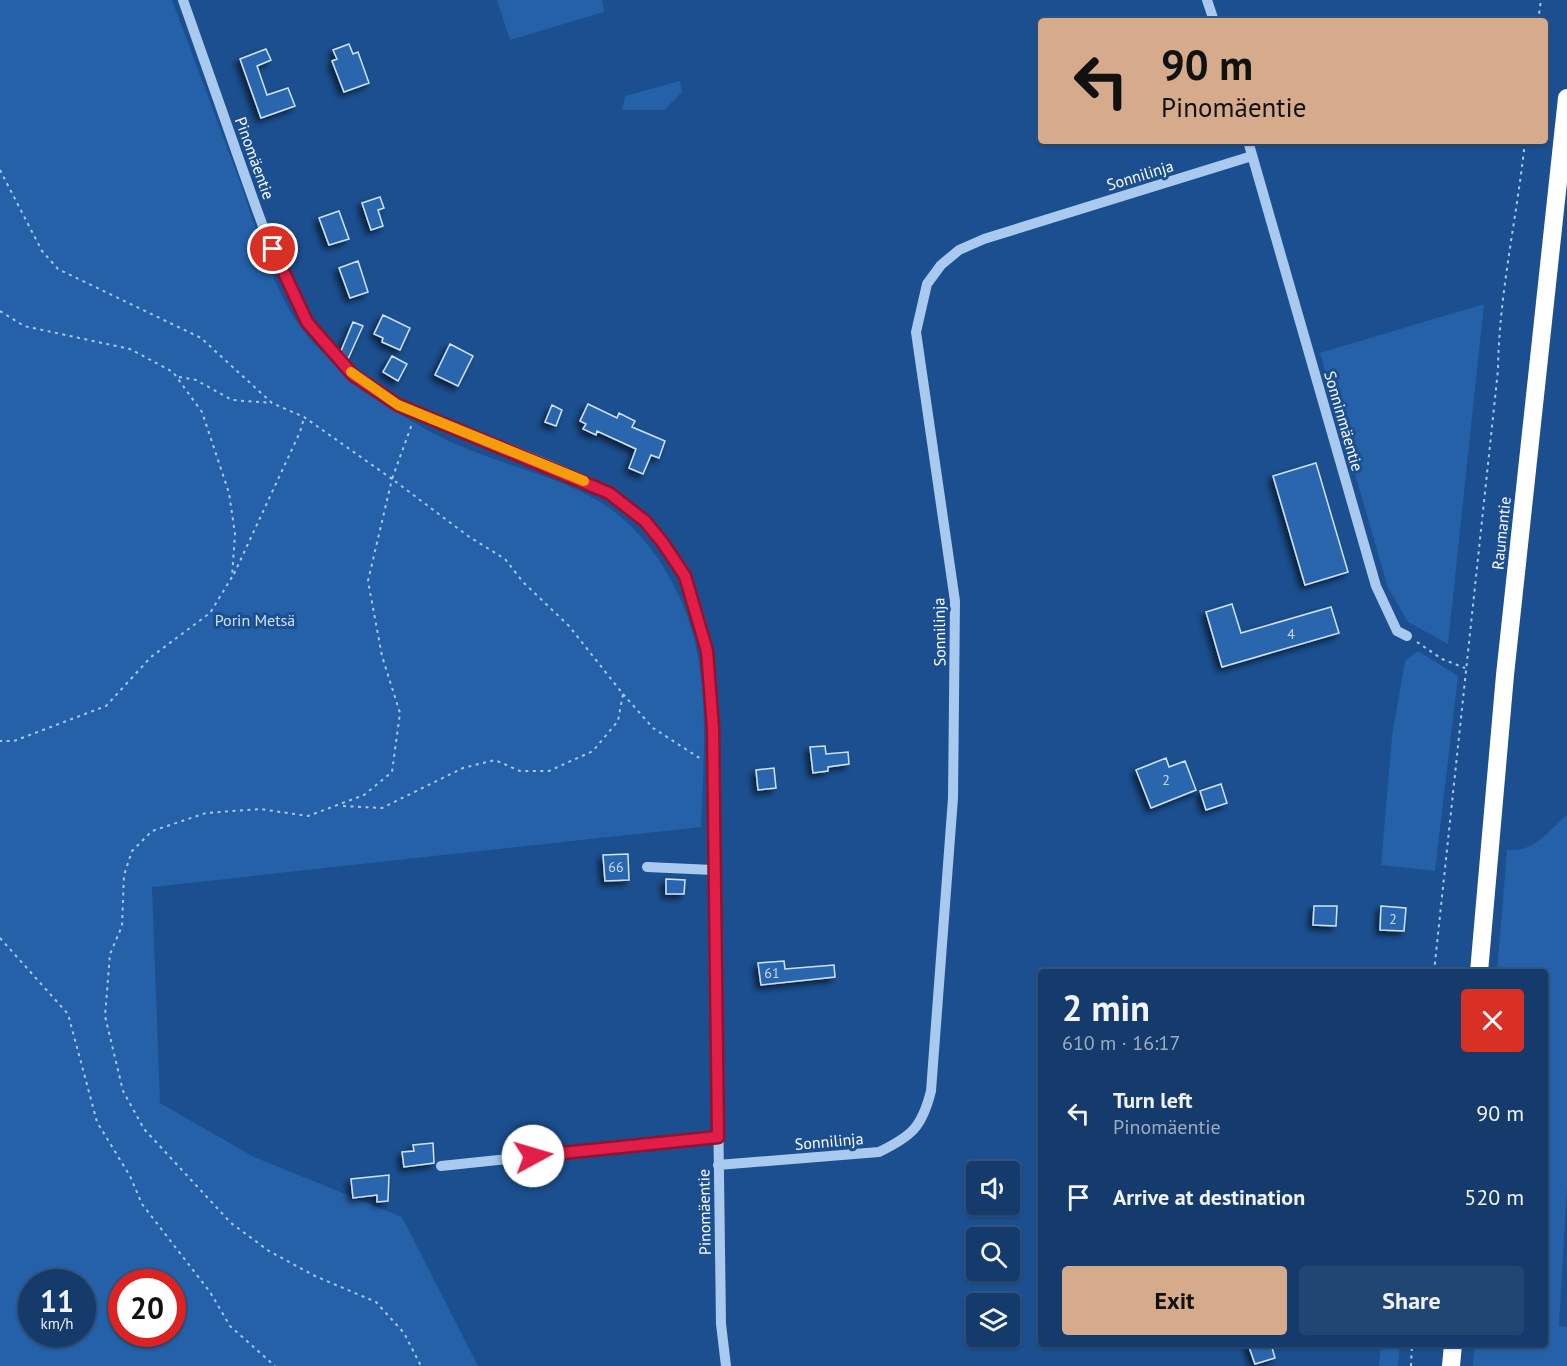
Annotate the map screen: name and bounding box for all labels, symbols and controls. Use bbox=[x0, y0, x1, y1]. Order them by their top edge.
text: 90 m bbox=[1161, 37, 1253, 92]
icon: left bbox=[1062, 42, 1140, 120]
text: Pinomäentie bbox=[1161, 90, 1306, 124]
street label: Pinomäentie bbox=[231, 114, 279, 202]
street label: Sonnilinja bbox=[1104, 155, 1176, 195]
pin bbox=[247, 223, 298, 274]
icon: arrive bbox=[256, 232, 289, 265]
street label: Sonninmäentie bbox=[1320, 369, 1368, 473]
street label: Raumantie bbox=[1487, 495, 1515, 571]
street label: Sonnilinja bbox=[928, 597, 950, 667]
park label: Porin Metsä bbox=[215, 610, 295, 630]
house number: 4 bbox=[1287, 625, 1295, 643]
house number: 2 bbox=[1162, 771, 1170, 789]
house number: 66 bbox=[608, 858, 624, 876]
house number: 2 bbox=[1389, 910, 1397, 928]
house number: 61 bbox=[764, 964, 780, 982]
text: 2 min bbox=[1062, 984, 1150, 1031]
button: close bbox=[1461, 989, 1524, 1052]
text: 610 m · 16:17 bbox=[1062, 1030, 1180, 1056]
text: Turn left bbox=[1113, 1086, 1193, 1114]
icon: left bbox=[1062, 1097, 1095, 1130]
text: 90 m bbox=[1476, 1099, 1524, 1127]
text: Pinomäentie bbox=[1113, 1114, 1221, 1140]
position arrow bbox=[501, 1124, 565, 1188]
street label: Sonnilinja bbox=[794, 1128, 864, 1154]
map controls bbox=[966, 1161, 1020, 1347]
button: sound bbox=[966, 1161, 1020, 1215]
street label: Pinomäentie bbox=[693, 1169, 715, 1255]
icon: arrive bbox=[1062, 1181, 1095, 1214]
text: Arrive at destination bbox=[1113, 1183, 1305, 1211]
text: 520 m bbox=[1464, 1183, 1524, 1211]
button: search bbox=[966, 1227, 1020, 1281]
button: Exit bbox=[1062, 1266, 1287, 1335]
button: Share bbox=[1299, 1266, 1524, 1335]
speed limit sign: 20 bbox=[108, 1269, 186, 1347]
text: 11 bbox=[40, 1281, 74, 1320]
button: layers bbox=[966, 1293, 1020, 1347]
text: km/h bbox=[41, 1314, 73, 1333]

